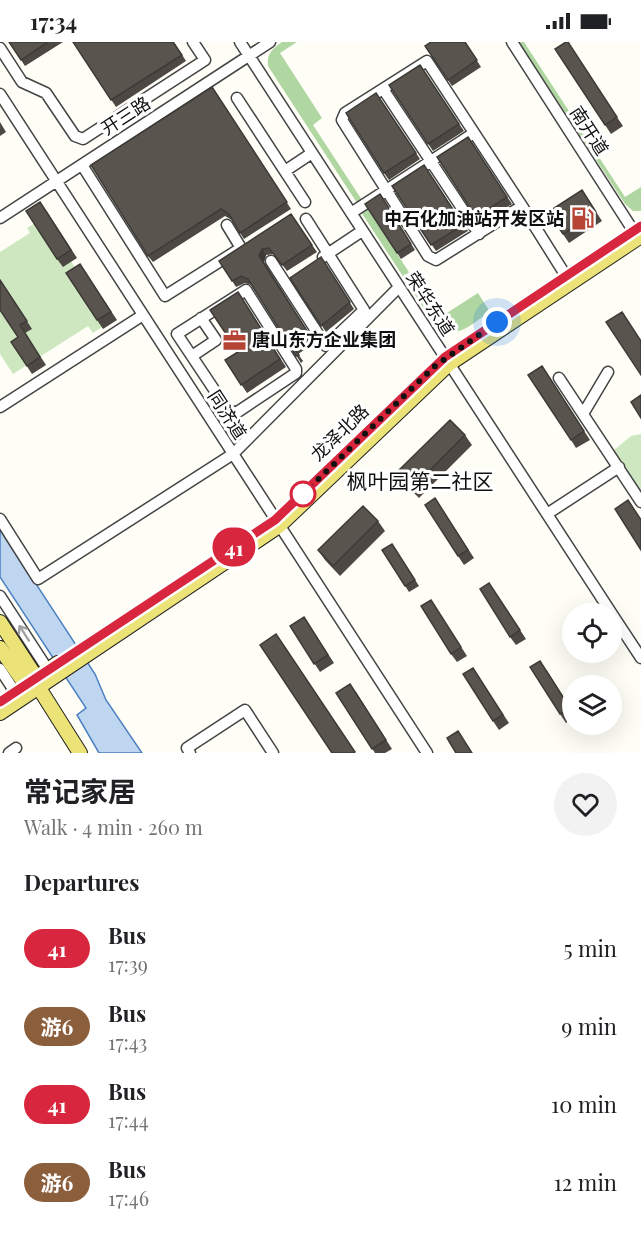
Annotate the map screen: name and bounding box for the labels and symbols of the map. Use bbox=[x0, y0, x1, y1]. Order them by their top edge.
street label: 开三路 bbox=[96, 90, 155, 140]
street label: 南开道 bbox=[565, 101, 615, 160]
place label: 中石化加油站开发区站 bbox=[384, 206, 564, 230]
fuel station icon: 中石化加油站开发区站 bbox=[569, 206, 595, 232]
street label: 荣华东道 bbox=[401, 267, 461, 340]
your location bbox=[482, 307, 512, 337]
office icon: 唐山东方企业集团 bbox=[221, 327, 247, 353]
place label: 唐山东方企业集团 bbox=[252, 327, 396, 351]
street label: 同济道 bbox=[203, 385, 253, 444]
street label: 龙泽北路 bbox=[305, 399, 374, 466]
district label: 枫叶园第二社区 bbox=[347, 466, 494, 494]
unlabelled marker bbox=[290, 481, 316, 507]
line badge: 41 bbox=[207, 528, 261, 566]
one-way arrow bbox=[18, 625, 30, 642]

